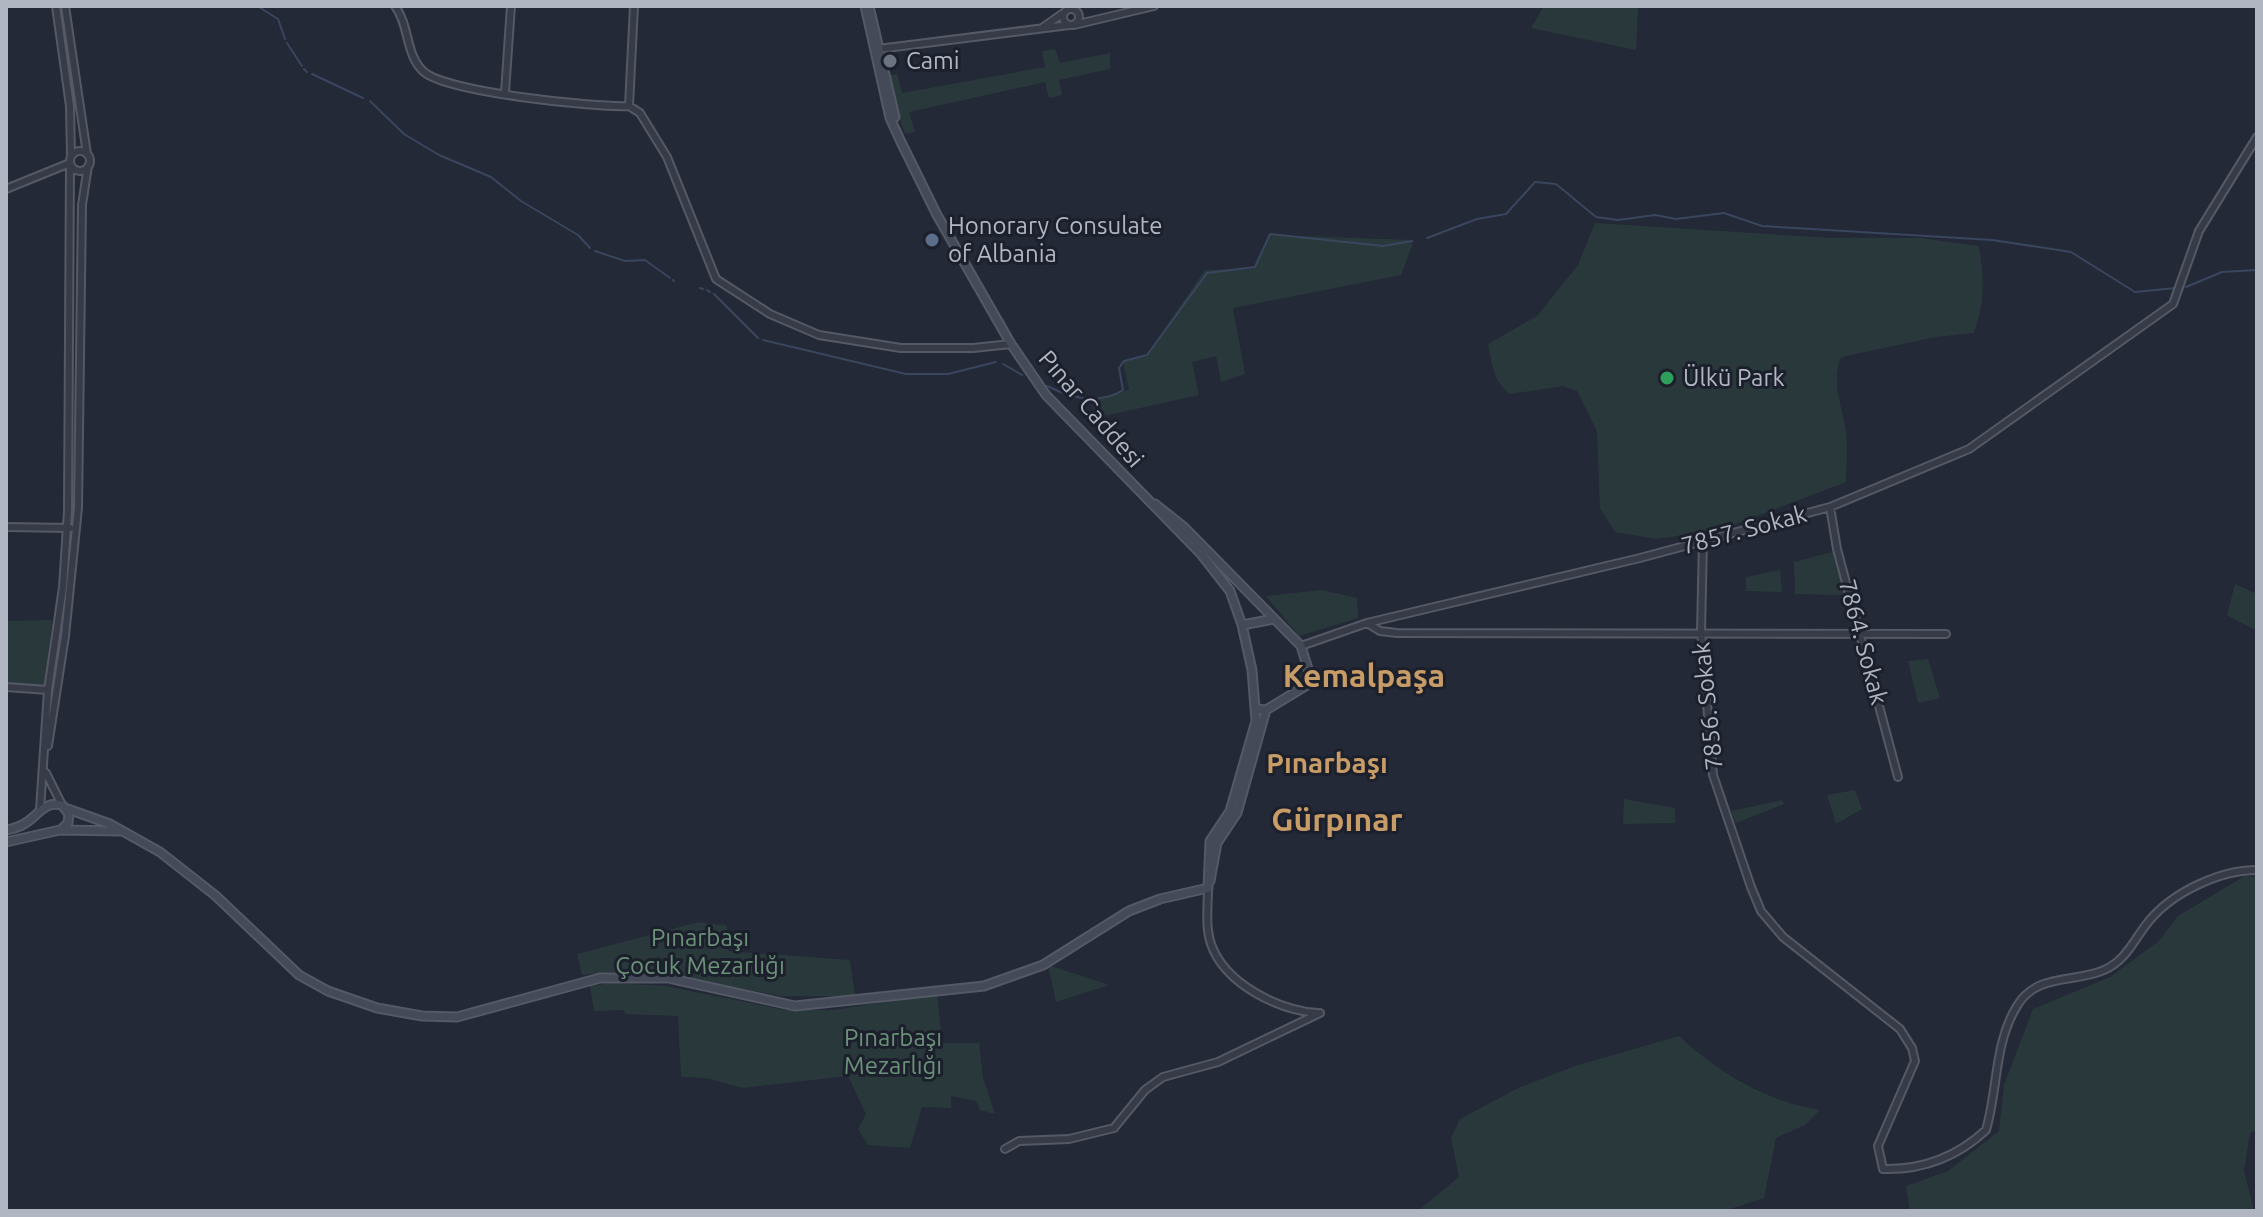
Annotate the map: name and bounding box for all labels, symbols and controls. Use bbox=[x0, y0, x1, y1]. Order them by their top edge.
place label: Cami bbox=[906, 47, 960, 74]
marker: Cami bbox=[881, 52, 899, 70]
place label: Honorary Consulate of Albania bbox=[948, 212, 1162, 267]
marker: Honorary Consulate of Albania bbox=[923, 231, 941, 249]
street label: Pınar Caddesi bbox=[1033, 345, 1149, 472]
place label: Ülkü Park bbox=[1683, 364, 1785, 391]
marker: Ülkü Park bbox=[1658, 369, 1676, 387]
street label: 7857. Sokak bbox=[1678, 500, 1810, 559]
street label: 7864. Sokak bbox=[1834, 576, 1893, 708]
street label: 7856. Sokak bbox=[1687, 641, 1728, 771]
district label: Kemalpaşa bbox=[1283, 657, 1445, 694]
district label: Pınarbaşı bbox=[1266, 747, 1388, 779]
district label: Gürpınar bbox=[1271, 801, 1403, 837]
park label: Pınarbaşı Çocuk Mezarlığı bbox=[615, 924, 785, 979]
park label: Pınarbaşı Mezarlığı bbox=[844, 1024, 942, 1079]

